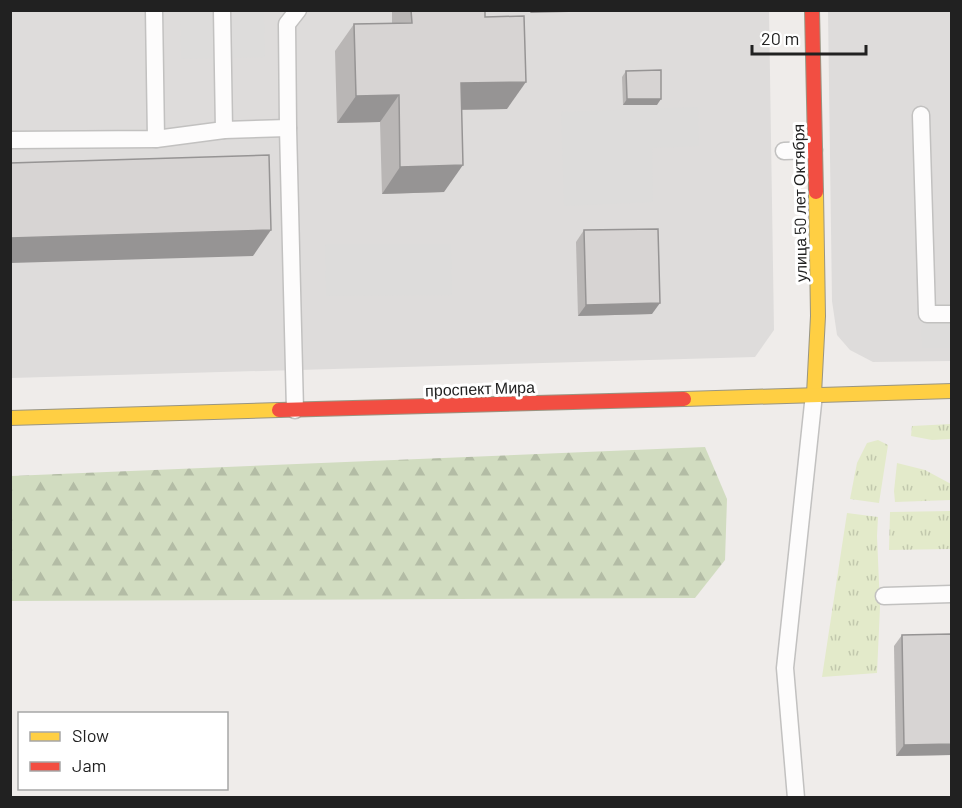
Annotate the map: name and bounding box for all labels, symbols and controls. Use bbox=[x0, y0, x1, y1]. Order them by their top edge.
scale bar bbox=[752, 18, 866, 56]
text: 20 m bbox=[761, 27, 799, 49]
street label: улица 50 лет Октября bbox=[788, 124, 810, 282]
street label: проспект Мира bbox=[425, 377, 535, 399]
legend bbox=[18, 712, 228, 790]
text: Slow bbox=[72, 724, 109, 746]
text: Jam bbox=[72, 754, 106, 776]

